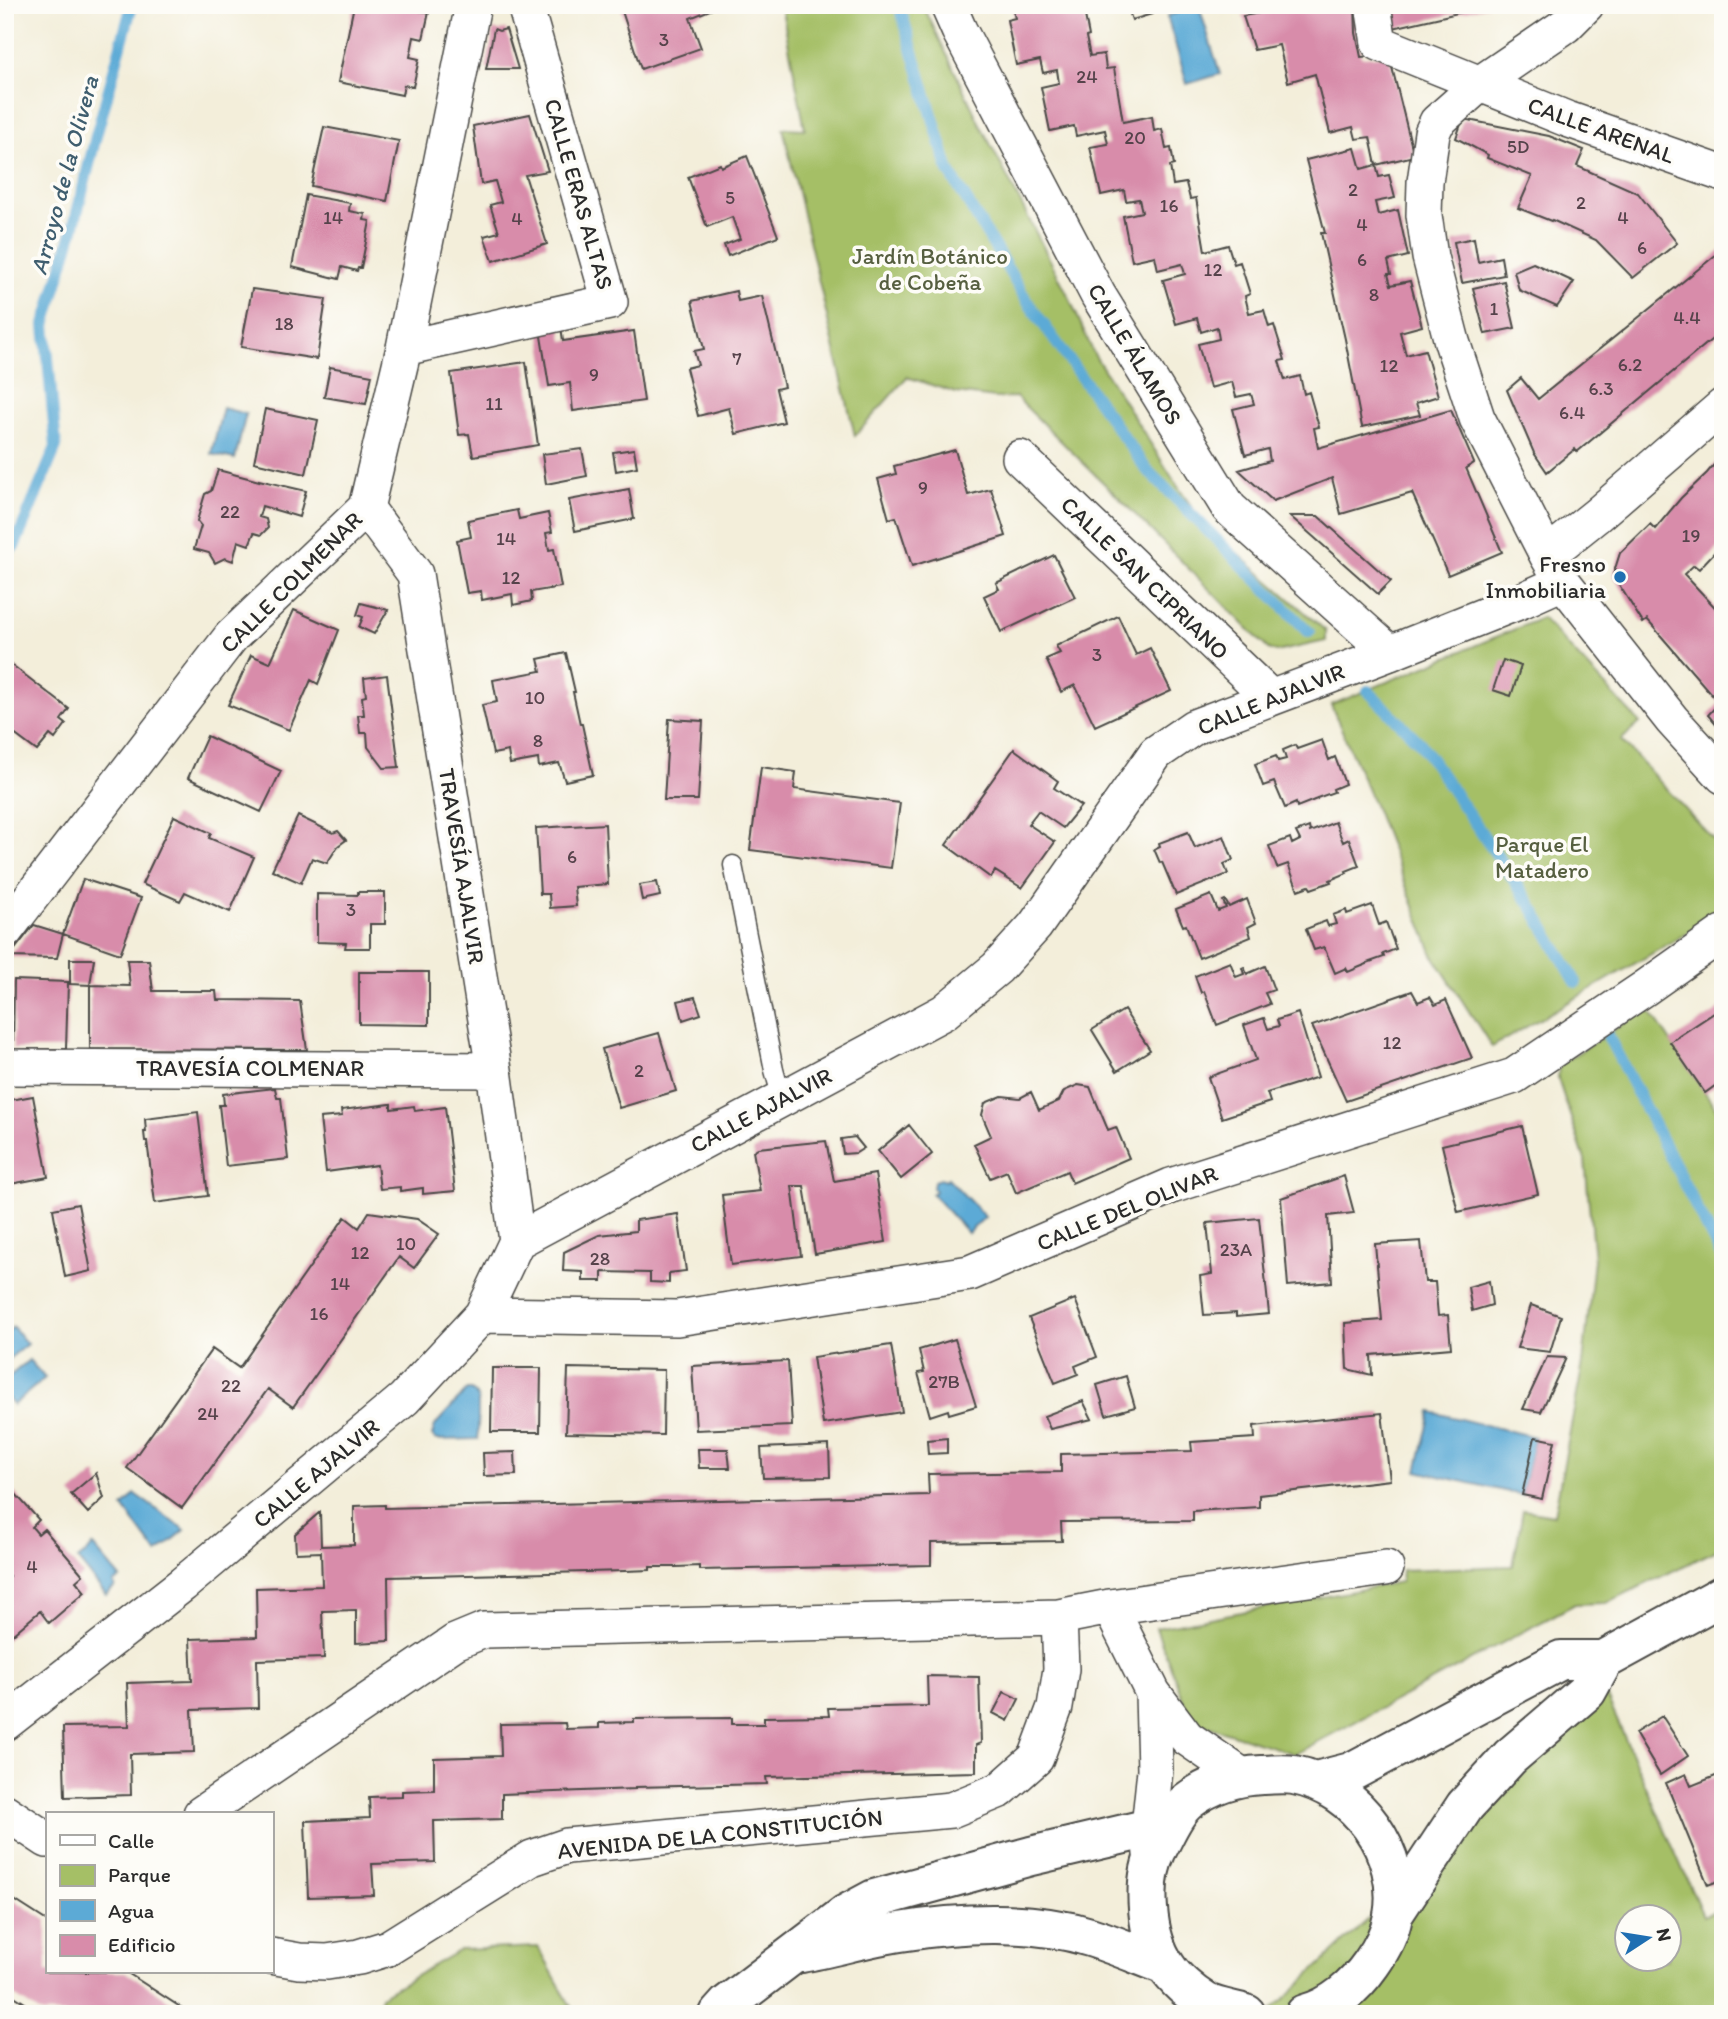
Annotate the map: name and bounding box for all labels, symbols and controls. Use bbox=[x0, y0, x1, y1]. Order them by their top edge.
house number: 3 bbox=[659, 28, 669, 51]
house number: 24 bbox=[1076, 65, 1098, 88]
water label: Arroyo de la Olivera bbox=[24, 72, 105, 278]
street label: CALLE ARENAL bbox=[1524, 91, 1678, 170]
street label: CALLE ERAS ALTAS bbox=[538, 95, 620, 293]
house number: 20 bbox=[1124, 126, 1146, 149]
house number: 5D bbox=[1507, 135, 1529, 158]
house number: 2 bbox=[1348, 178, 1358, 201]
house number: 5 bbox=[725, 186, 735, 209]
house number: 2 bbox=[1576, 191, 1586, 214]
house number: 16 bbox=[1160, 194, 1178, 217]
house number: 14 bbox=[323, 206, 343, 229]
house number: 4 bbox=[1617, 206, 1629, 229]
house number: 4 bbox=[511, 207, 523, 230]
house number: 4 bbox=[1356, 213, 1368, 236]
house number: 6 bbox=[1637, 236, 1647, 259]
park label: Jardín Botánico de Cobeña bbox=[852, 242, 1008, 296]
house number: 6 bbox=[1357, 248, 1367, 271]
house number: 12 bbox=[1204, 258, 1222, 281]
street label: CALLE ÁLAMOS bbox=[1082, 278, 1188, 430]
house number: 8 bbox=[1369, 283, 1379, 306]
house number: 1 bbox=[1490, 297, 1499, 320]
house number: 4.4 bbox=[1673, 306, 1701, 329]
house number: 18 bbox=[274, 312, 294, 335]
house number: 7 bbox=[732, 347, 742, 370]
house number: 6.2 bbox=[1618, 353, 1642, 376]
house number: 12 bbox=[1380, 354, 1398, 377]
house number: 9 bbox=[589, 363, 599, 386]
house number: 6.3 bbox=[1588, 377, 1614, 400]
house number: 11 bbox=[485, 392, 503, 415]
house number: 6.4 bbox=[1559, 401, 1585, 424]
house number: 9 bbox=[918, 476, 928, 499]
street label: CALLE SAN CIPRIANO bbox=[1055, 491, 1235, 665]
house number: 22 bbox=[220, 500, 240, 523]
street label: CALLE COLMENAR bbox=[214, 505, 368, 659]
house number: 19 bbox=[1682, 524, 1700, 547]
house number: 14 bbox=[496, 527, 516, 550]
place label: Fresno Inmobiliaria bbox=[1485, 550, 1606, 604]
house number: 12 bbox=[502, 566, 520, 589]
marker: Fresno Inmobiliaria bbox=[1612, 569, 1628, 585]
house number: 3 bbox=[1092, 643, 1102, 666]
street label: CALLE AJALVIR bbox=[1193, 657, 1349, 741]
house number: 10 bbox=[525, 686, 545, 709]
house number: 8 bbox=[533, 729, 543, 752]
street label: TRAVESÍA AJALVIR bbox=[433, 766, 491, 967]
park label: Parque El Matadero bbox=[1495, 830, 1589, 884]
house number: 6 bbox=[567, 845, 577, 868]
house number: 3 bbox=[346, 898, 356, 921]
house number: 12 bbox=[1383, 1031, 1401, 1054]
street label: TRAVESÍA COLMENAR bbox=[136, 1054, 364, 1082]
house number: 2 bbox=[634, 1059, 644, 1082]
street label: CALLE AJALVIR bbox=[686, 1061, 837, 1159]
street label: CALLE DEL OLIVAR bbox=[1033, 1159, 1222, 1257]
house number: 10 bbox=[396, 1232, 416, 1255]
house number: 23A bbox=[1220, 1238, 1252, 1261]
house number: 12 bbox=[351, 1241, 369, 1264]
house number: 28 bbox=[590, 1247, 610, 1270]
house number: 14 bbox=[330, 1272, 350, 1295]
house number: 16 bbox=[310, 1302, 328, 1325]
house number: 27B bbox=[928, 1370, 960, 1393]
house number: 22 bbox=[221, 1374, 241, 1397]
house number: 24 bbox=[197, 1402, 219, 1425]
street label: CALLE AJALVIR bbox=[247, 1412, 385, 1534]
house number: 4 bbox=[26, 1555, 38, 1578]
street label: AVENIDA DE LA CONSTITUCIÓN bbox=[556, 1803, 884, 1865]
legend bbox=[46, 1812, 273, 1974]
text: Calle bbox=[108, 1828, 154, 1853]
text: Parque bbox=[108, 1862, 171, 1887]
text: Agua bbox=[108, 1898, 154, 1923]
north arrow bbox=[1612, 1904, 1682, 1974]
text: N bbox=[1652, 1926, 1677, 1943]
text: Edificio bbox=[108, 1932, 176, 1957]

